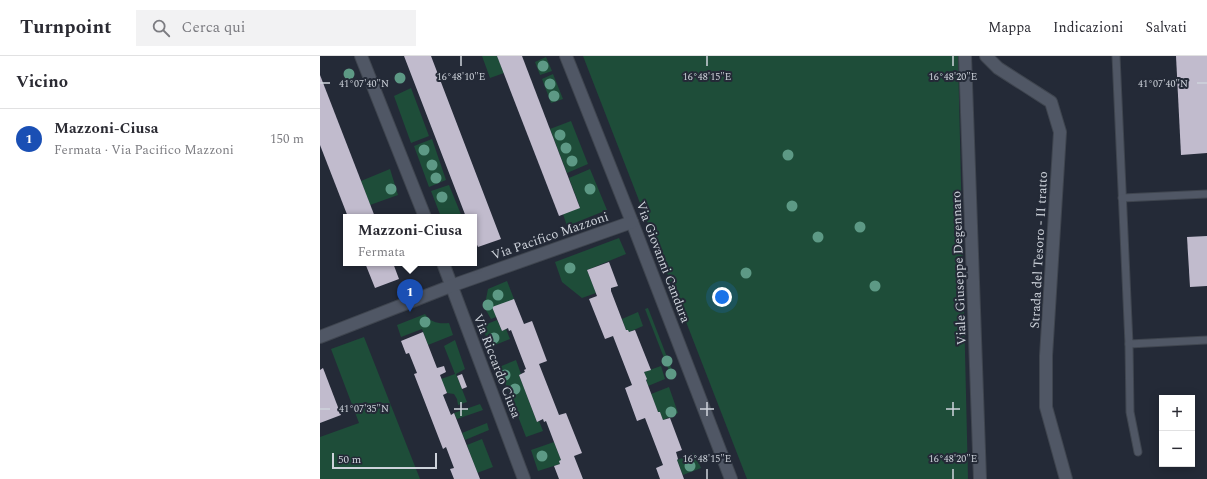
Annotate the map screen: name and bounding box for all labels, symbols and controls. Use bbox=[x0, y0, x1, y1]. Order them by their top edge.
search box bbox=[136, 10, 416, 46]
text: Turnpoint bbox=[20, 13, 112, 42]
text: Cerca qui bbox=[182, 16, 245, 39]
icon: search bbox=[150, 17, 172, 39]
text: Mappa bbox=[988, 17, 1031, 38]
text: Indicazioni bbox=[1053, 17, 1123, 38]
text: Salvati bbox=[1145, 17, 1187, 38]
text: Vicino bbox=[16, 69, 68, 95]
text: 16°48'10"E bbox=[437, 69, 485, 85]
text: 16°48'15"E bbox=[683, 69, 731, 85]
text: 16°48'20"E bbox=[929, 69, 977, 85]
text: 41°07'40"N bbox=[339, 76, 389, 92]
text: 41°07'40"N bbox=[1138, 76, 1188, 92]
text: Mazzoni-Ciusa bbox=[54, 117, 159, 140]
text: 1 bbox=[25, 129, 33, 149]
text: 150 m bbox=[270, 129, 304, 149]
text: Fermata · Via Pacifico Mazzoni bbox=[54, 140, 234, 160]
street label: Strada del Tesoro - II tratto bbox=[1025, 171, 1053, 329]
street label: Viale Giuseppe Degennaro bbox=[946, 191, 972, 345]
street label: Via Giovanni Candura bbox=[631, 198, 696, 326]
street label: Via Pacifico Mazzoni bbox=[489, 207, 611, 265]
popup bbox=[343, 214, 477, 266]
text: Mazzoni-Ciusa bbox=[358, 219, 462, 242]
text: Fermata bbox=[358, 242, 405, 262]
pin: 1 bbox=[397, 279, 423, 312]
your location bbox=[712, 287, 732, 307]
street label: Via Riccardo Ciusa bbox=[468, 311, 526, 422]
map controls bbox=[1159, 395, 1195, 467]
button: + bbox=[1159, 395, 1195, 431]
text: 41°07'35"N bbox=[339, 401, 389, 417]
button: − bbox=[1159, 431, 1195, 467]
scale bar bbox=[332, 451, 437, 470]
text: 50 m bbox=[338, 451, 361, 468]
text: 16°48'15"E bbox=[683, 451, 731, 467]
text: 16°48'20"E bbox=[929, 451, 977, 467]

